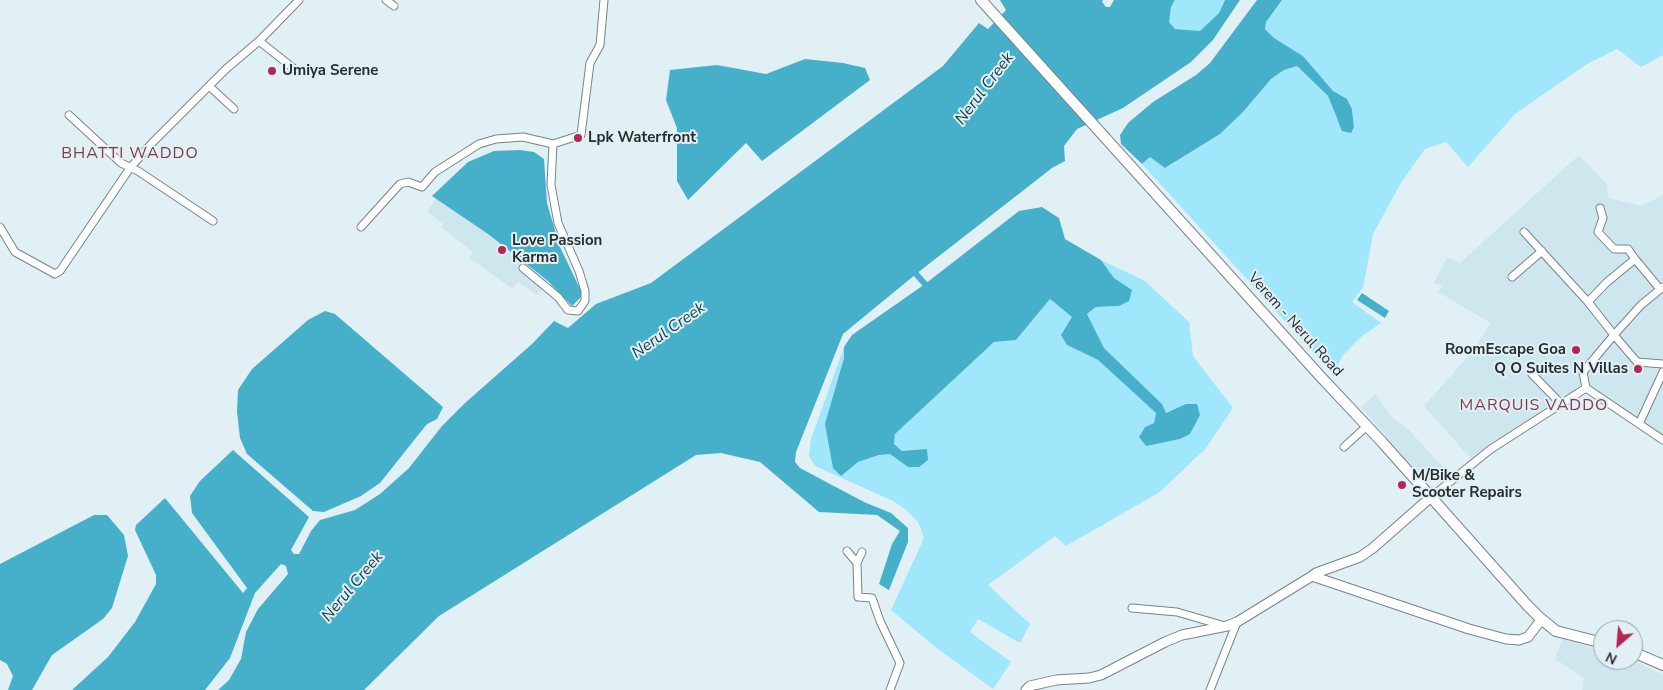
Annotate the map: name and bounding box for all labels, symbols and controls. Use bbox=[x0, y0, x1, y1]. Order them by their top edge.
water label: Nerul Creek bbox=[952, 49, 1018, 129]
place label: Umiya Serene bbox=[282, 62, 378, 80]
marker: Umiya Serene bbox=[266, 65, 278, 77]
place label: Lpk Waterfront bbox=[588, 129, 696, 147]
marker: Lpk Waterfront bbox=[572, 132, 584, 144]
district label: BHATTI WADDO bbox=[60, 144, 200, 164]
place label: Love Passion Karma bbox=[512, 232, 602, 267]
marker: Love Passion Karma bbox=[496, 244, 508, 256]
street label: Verem - Nerul Road bbox=[1244, 269, 1346, 381]
water label: Nerul Creek bbox=[629, 299, 709, 363]
place label: RoomEscape Goa bbox=[1445, 341, 1566, 359]
marker: RoomEscape Goa bbox=[1570, 344, 1582, 356]
place label: Q O Suites N Villas bbox=[1494, 360, 1628, 378]
marker: Q O Suites N Villas bbox=[1632, 363, 1644, 375]
district label: MARQUIS VADDO bbox=[1458, 396, 1610, 416]
place label: M/Bike & Scooter Repairs bbox=[1412, 467, 1522, 502]
marker: M/Bike & Scooter Repairs bbox=[1396, 479, 1408, 491]
water label: Nerul Creek bbox=[318, 548, 388, 626]
north arrow bbox=[1593, 620, 1643, 670]
text: N bbox=[1602, 647, 1620, 669]

